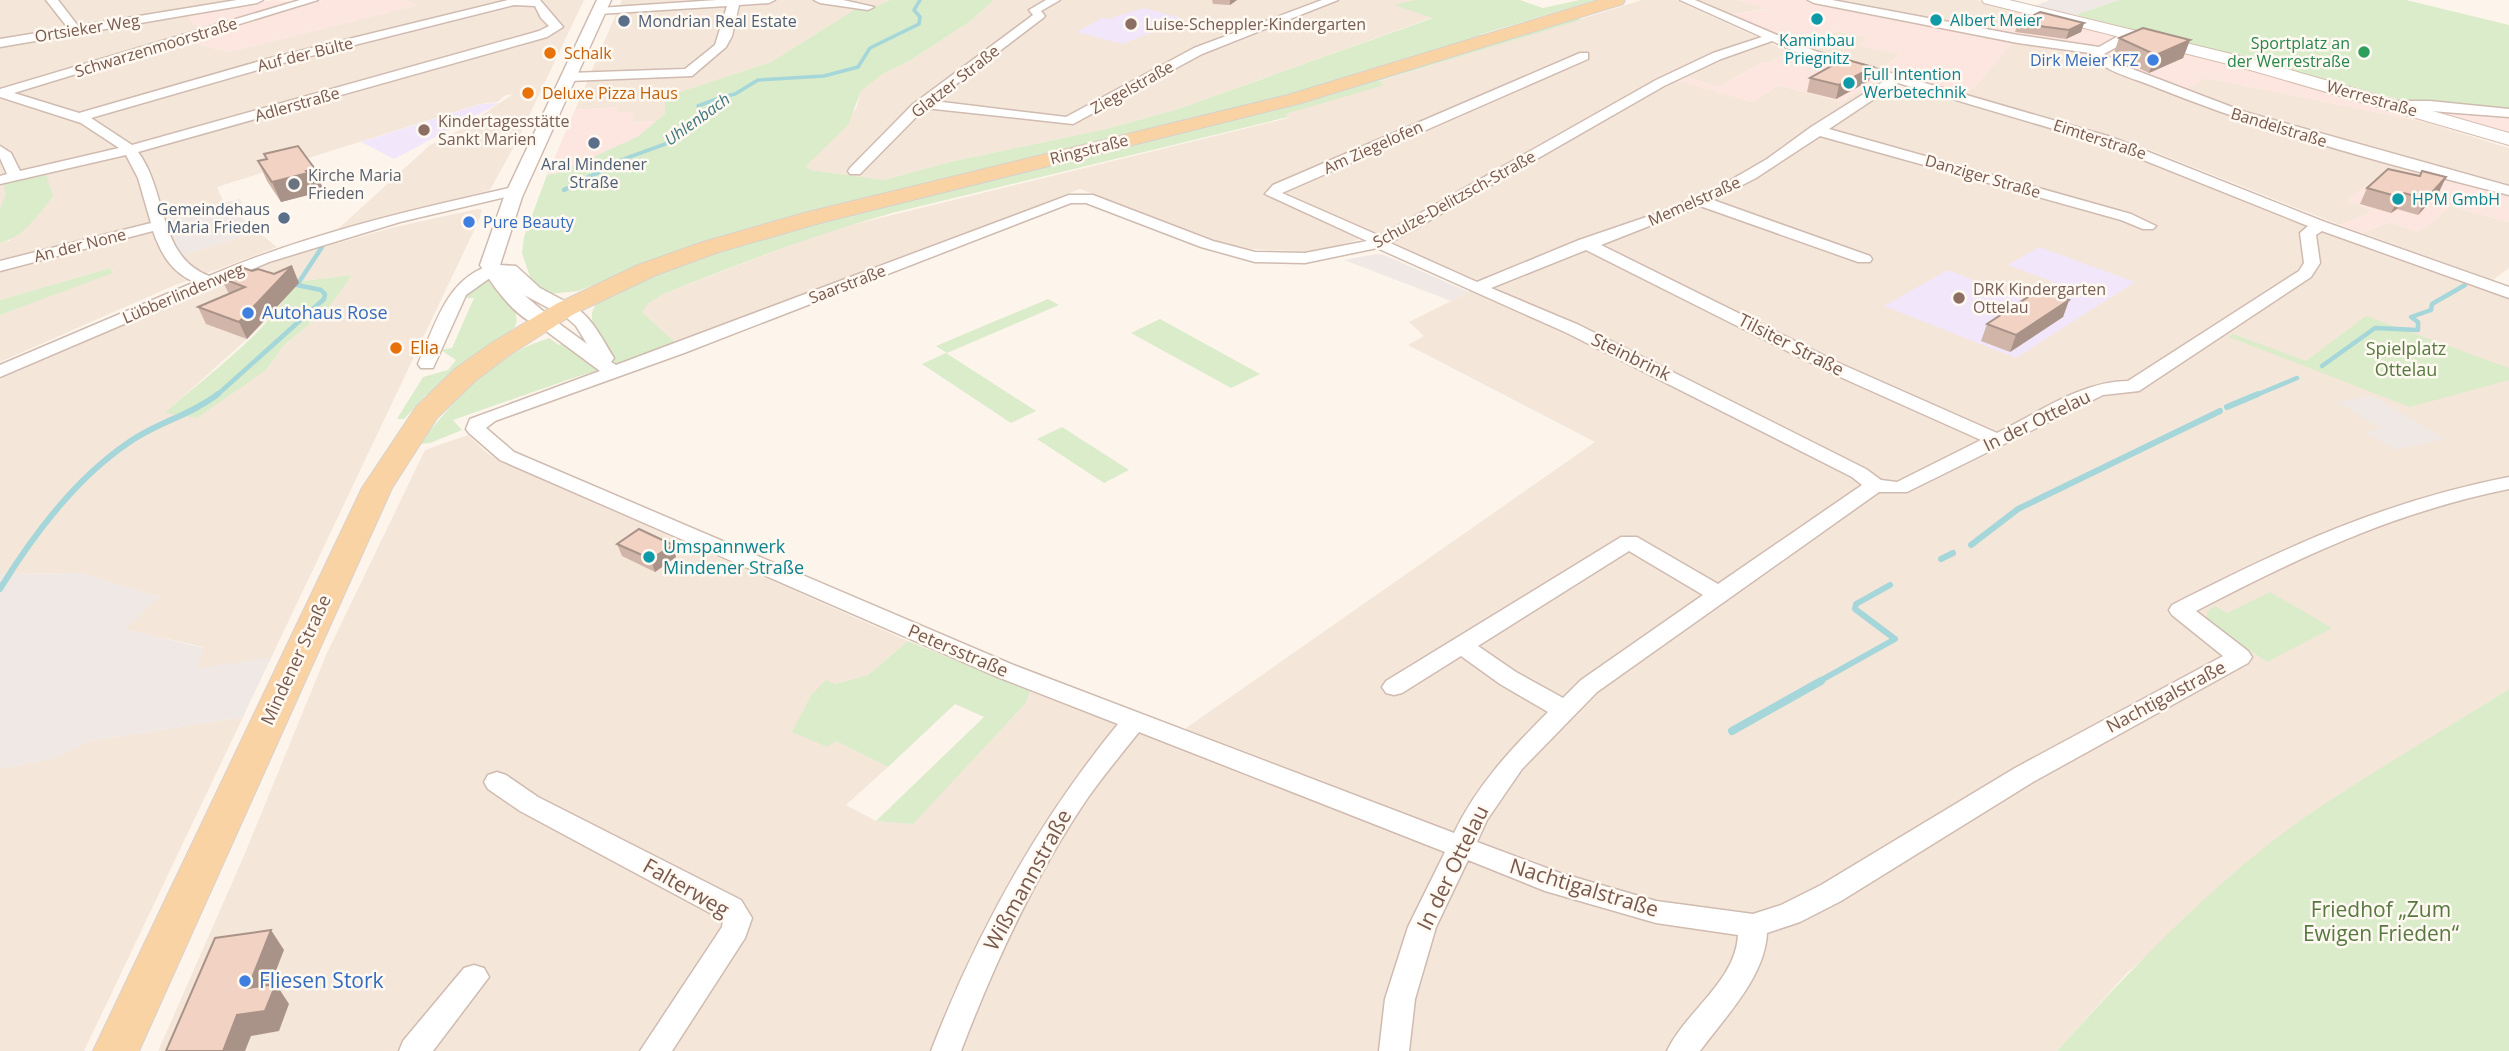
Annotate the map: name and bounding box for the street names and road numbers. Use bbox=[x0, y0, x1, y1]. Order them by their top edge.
street label: Ortsieker Weg bbox=[33, 9, 141, 47]
street label: Schwarzenmoorstraße bbox=[72, 12, 240, 82]
street label: Auf der Bülte bbox=[255, 31, 355, 77]
street label: Glatzer Straße bbox=[906, 40, 1004, 122]
street label: Ziegelstraße bbox=[1087, 55, 1177, 119]
street label: Werrestraße bbox=[2324, 75, 2420, 121]
street label: Adlerstraße bbox=[252, 81, 342, 127]
street label: Bandelstraße bbox=[2228, 102, 2330, 152]
street label: Eimterstraße bbox=[2051, 114, 2149, 164]
street label: Am Ziegelofen bbox=[1320, 115, 1426, 179]
street label: Ringstraße bbox=[1047, 129, 1131, 169]
street label: Schulze-Delitzsch-Straße bbox=[1369, 145, 1539, 253]
street label: Danziger Straße bbox=[1923, 149, 2043, 203]
street label: Memelstraße bbox=[1644, 171, 1744, 231]
street label: An der None bbox=[32, 223, 128, 267]
street label: Lübberlindenweg bbox=[119, 257, 247, 328]
street label: Saarstraße bbox=[805, 259, 889, 309]
street label: Tilsiter Straße bbox=[1734, 307, 1848, 381]
street label: Steinbrink bbox=[1588, 327, 1676, 386]
street label: In der Ottelau bbox=[1979, 384, 2094, 456]
street label: Mindener Straße bbox=[254, 591, 336, 729]
street label: Petersstraße bbox=[904, 618, 1012, 682]
street label: Nachtigalstraße bbox=[2102, 654, 2230, 738]
street label: In der Ottelau bbox=[1410, 800, 1494, 935]
street label: Wißmannstraße bbox=[977, 804, 1077, 955]
street label: Falterweg bbox=[638, 851, 735, 923]
street label: Nachtigalstraße bbox=[1506, 851, 1662, 923]

